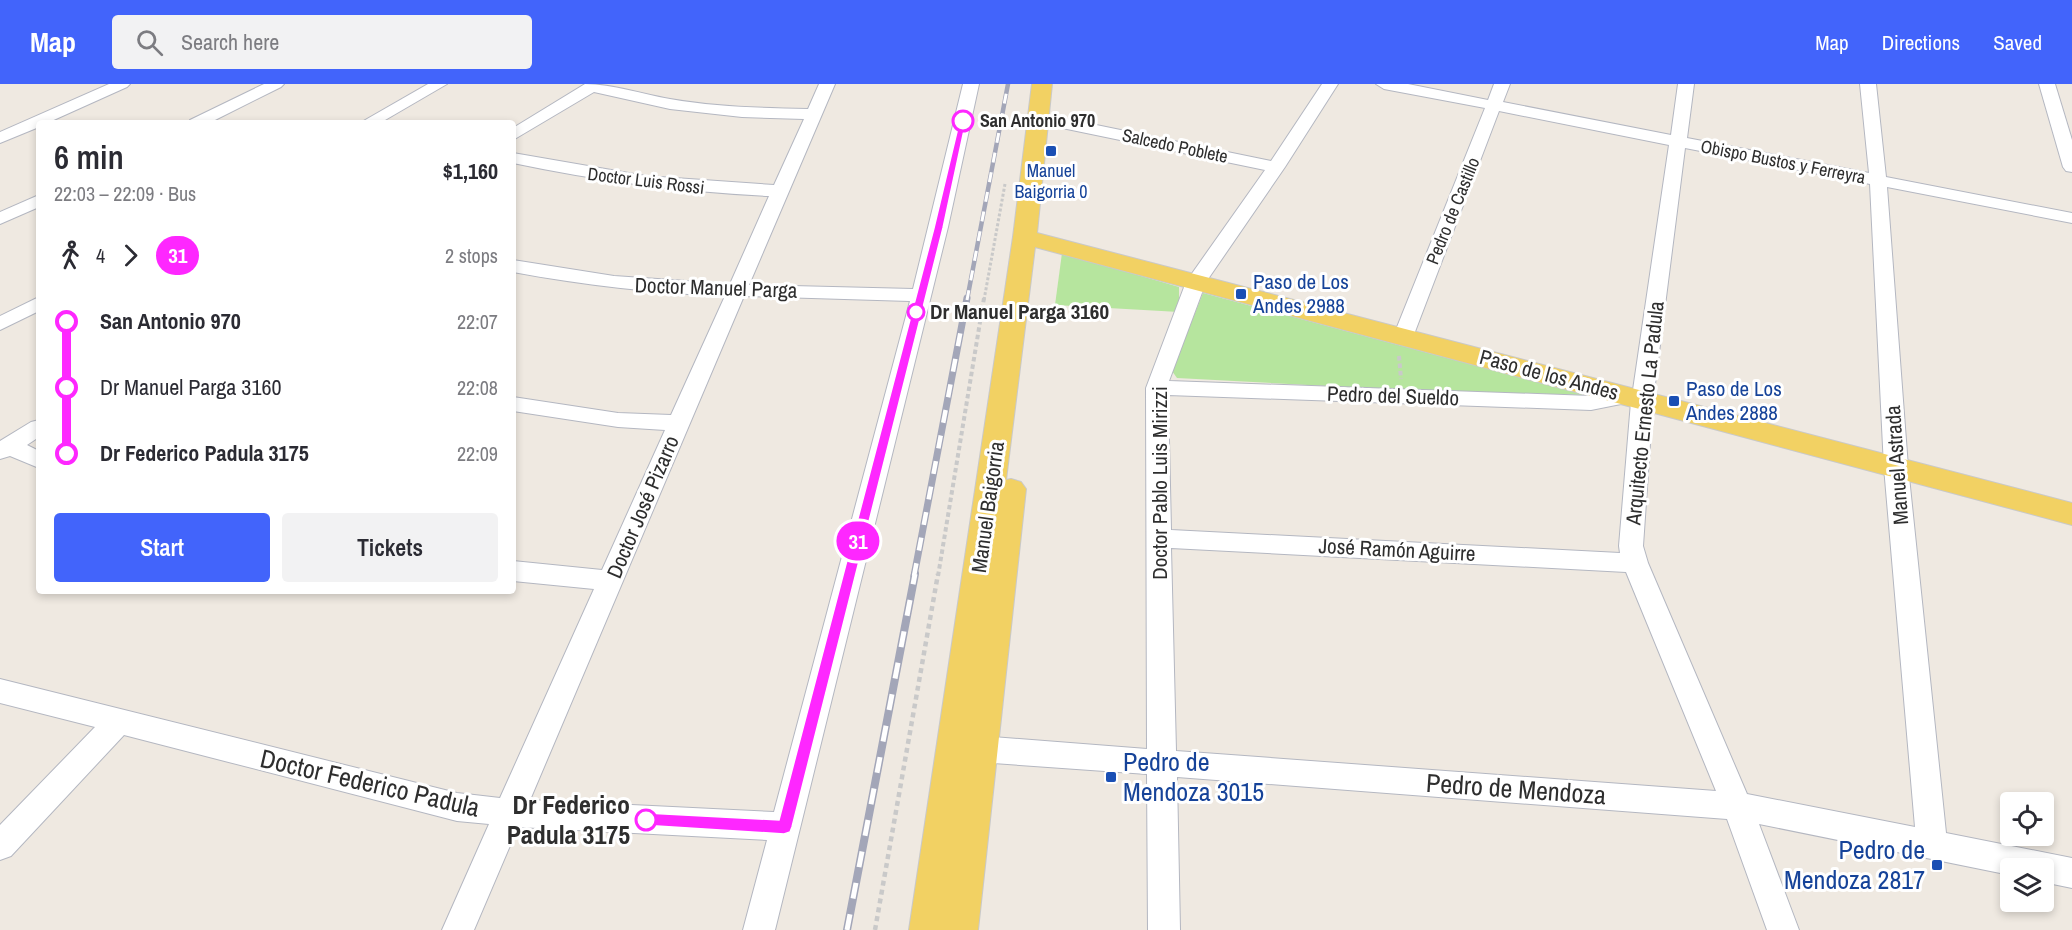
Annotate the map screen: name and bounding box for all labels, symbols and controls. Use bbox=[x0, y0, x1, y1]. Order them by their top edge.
search box bbox=[112, 15, 532, 69]
text: Map bbox=[30, 23, 76, 61]
icon: search bbox=[133, 26, 166, 59]
text: Search here bbox=[181, 27, 279, 57]
text: Map bbox=[1815, 28, 1849, 57]
text: Directions bbox=[1882, 28, 1960, 57]
text: Saved bbox=[1993, 28, 2042, 57]
place label: San Antonio 970 bbox=[980, 108, 1095, 133]
marker: San Antonio 970 bbox=[952, 110, 974, 132]
street label: Salcedo Poblete bbox=[1120, 122, 1230, 169]
street label: Obispo Bustos y Ferreyra bbox=[1699, 133, 1868, 190]
text: 6 min bbox=[54, 135, 124, 179]
marker: Manuel Baigorria 0 bbox=[1044, 144, 1058, 158]
street label: Pedro de Castillo bbox=[1420, 154, 1485, 268]
text: $1,160 bbox=[443, 156, 498, 186]
place label: Manuel Baigorria 0 bbox=[1014, 158, 1088, 204]
street label: Doctor Luis Rossi bbox=[586, 161, 706, 200]
text: 22:03 – 22:09 · Bus bbox=[54, 180, 196, 207]
icon: walk bbox=[54, 239, 87, 272]
icon: forward bbox=[114, 239, 147, 272]
text: 31 bbox=[168, 241, 187, 270]
text: 4 bbox=[96, 242, 105, 269]
text: 2 stops bbox=[445, 242, 498, 269]
place label: Paso de Los Andes 2988 bbox=[1252, 267, 1349, 320]
street label: Doctor Manuel Parga bbox=[634, 270, 798, 305]
marker: Paso de Los Andes 2988 bbox=[1234, 287, 1248, 301]
place label: Dr Manuel Parga 3160 bbox=[930, 297, 1109, 326]
street label: Arquitecto Ernesto La Padula bbox=[1618, 299, 1671, 527]
marker: Dr Manuel Parga 3160 bbox=[907, 303, 925, 321]
text: San Antonio 970 bbox=[100, 306, 241, 336]
text: 22:07 bbox=[457, 308, 498, 335]
street label: Paso de los Andes bbox=[1476, 342, 1622, 407]
text: Dr Manuel Parga 3160 bbox=[100, 372, 282, 402]
text: 22:08 bbox=[457, 374, 498, 401]
place label: Paso de Los Andes 2888 bbox=[1685, 374, 1782, 427]
street label: Pedro del Sueldo bbox=[1326, 379, 1460, 412]
street label: Doctor Pablo Luis Mirizzi bbox=[1145, 386, 1174, 580]
marker: Paso de Los Andes 2888 bbox=[1667, 394, 1681, 408]
street label: Manuel Astrada bbox=[1878, 404, 1915, 526]
street label: Doctor José Pizarro bbox=[599, 431, 686, 583]
text: Dr Federico Padula 3175 bbox=[100, 438, 309, 468]
street label: Manuel Baigorria bbox=[964, 439, 1011, 574]
text: 22:09 bbox=[457, 440, 498, 467]
button: Start bbox=[54, 513, 270, 582]
button: Tickets bbox=[282, 513, 498, 582]
line badge: 31 bbox=[831, 522, 885, 560]
text: 31 bbox=[848, 527, 868, 556]
street label: José Ramón Aguirre bbox=[1318, 531, 1476, 568]
street label: Doctor Federico Padula bbox=[257, 740, 483, 825]
place label: Pedro de Mendoza 3015 bbox=[1123, 744, 1264, 809]
street label: Pedro de Mendoza bbox=[1425, 765, 1607, 812]
marker: Pedro de Mendoza 3015 bbox=[1104, 770, 1118, 784]
place label: Dr Federico Padula 3175 bbox=[507, 787, 630, 852]
map controls bbox=[2000, 792, 2054, 912]
button: locate bbox=[2000, 792, 2054, 846]
marker: Dr Federico Padula 3175 bbox=[635, 809, 657, 831]
place label: Pedro de Mendoza 2817 bbox=[1784, 832, 1925, 897]
marker: Pedro de Mendoza 2817 bbox=[1930, 858, 1944, 872]
button: layers bbox=[2000, 858, 2054, 912]

